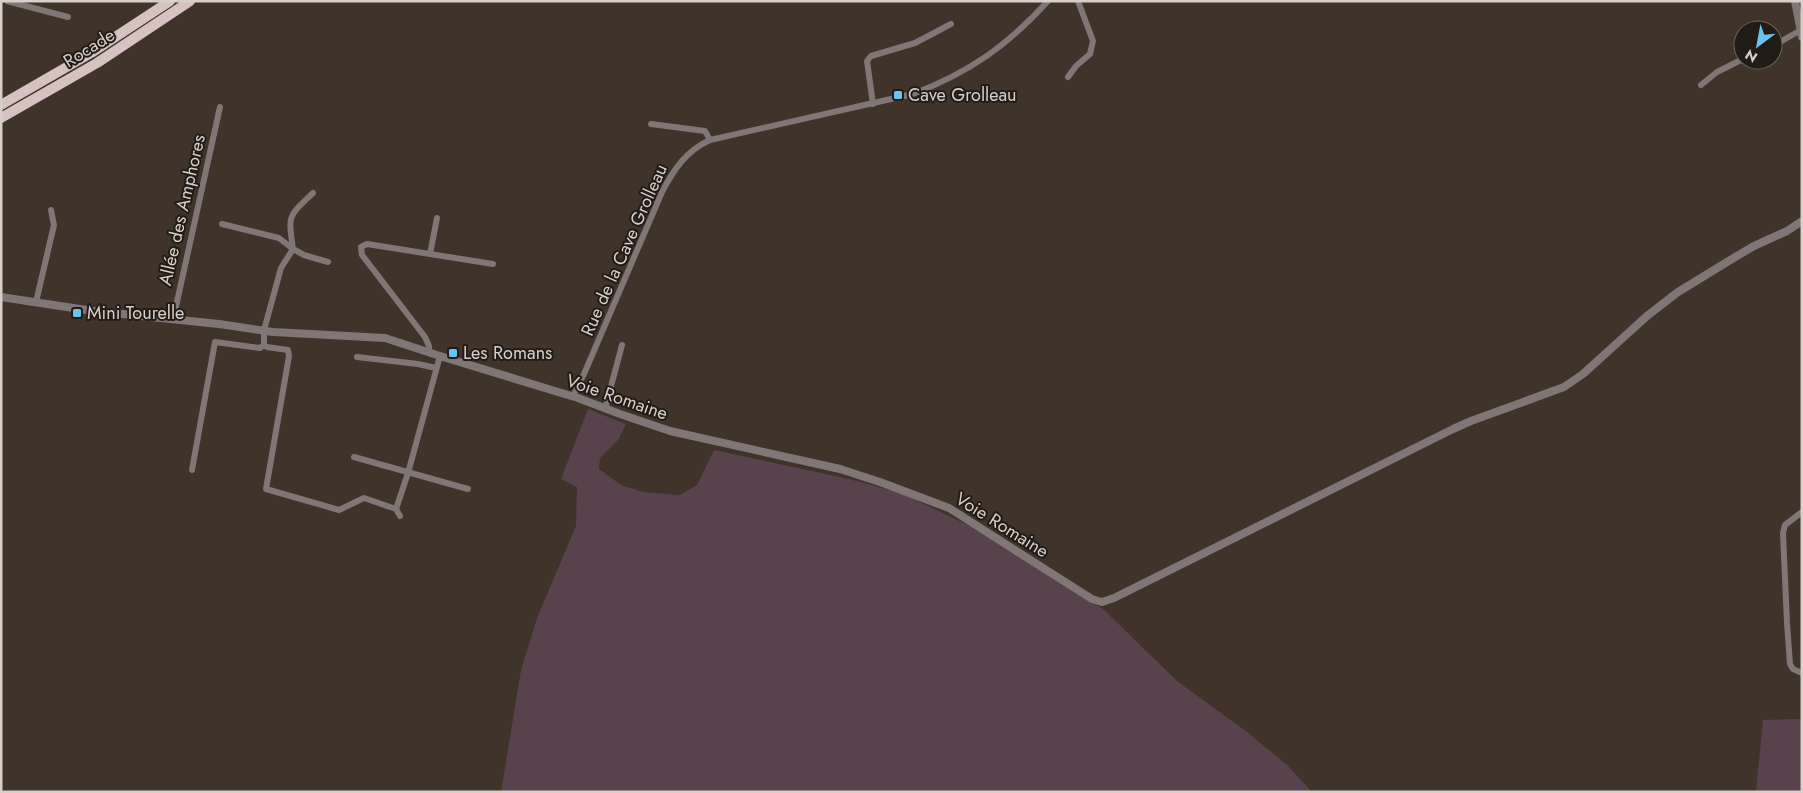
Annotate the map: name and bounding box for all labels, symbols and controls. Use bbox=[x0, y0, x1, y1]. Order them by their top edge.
north arrow bbox=[1733, 20, 1783, 70]
street label: Rocade bbox=[58, 22, 120, 74]
text: N bbox=[1741, 45, 1761, 67]
place label: Cave Grolleau bbox=[908, 82, 1017, 108]
marker: Cave Grolleau bbox=[892, 89, 904, 101]
street label: Allée des Amphores bbox=[152, 132, 212, 288]
street label: Rue de la Cave Grolleau bbox=[574, 160, 674, 340]
place label: Mini Tourelle bbox=[87, 300, 184, 326]
marker: Mini Tourelle bbox=[71, 307, 83, 319]
place label: Les Romans bbox=[463, 340, 552, 366]
marker: Les Romans bbox=[447, 347, 459, 359]
street label: Voie Romaine bbox=[563, 368, 671, 426]
street label: Voie Romaine bbox=[950, 486, 1054, 564]

